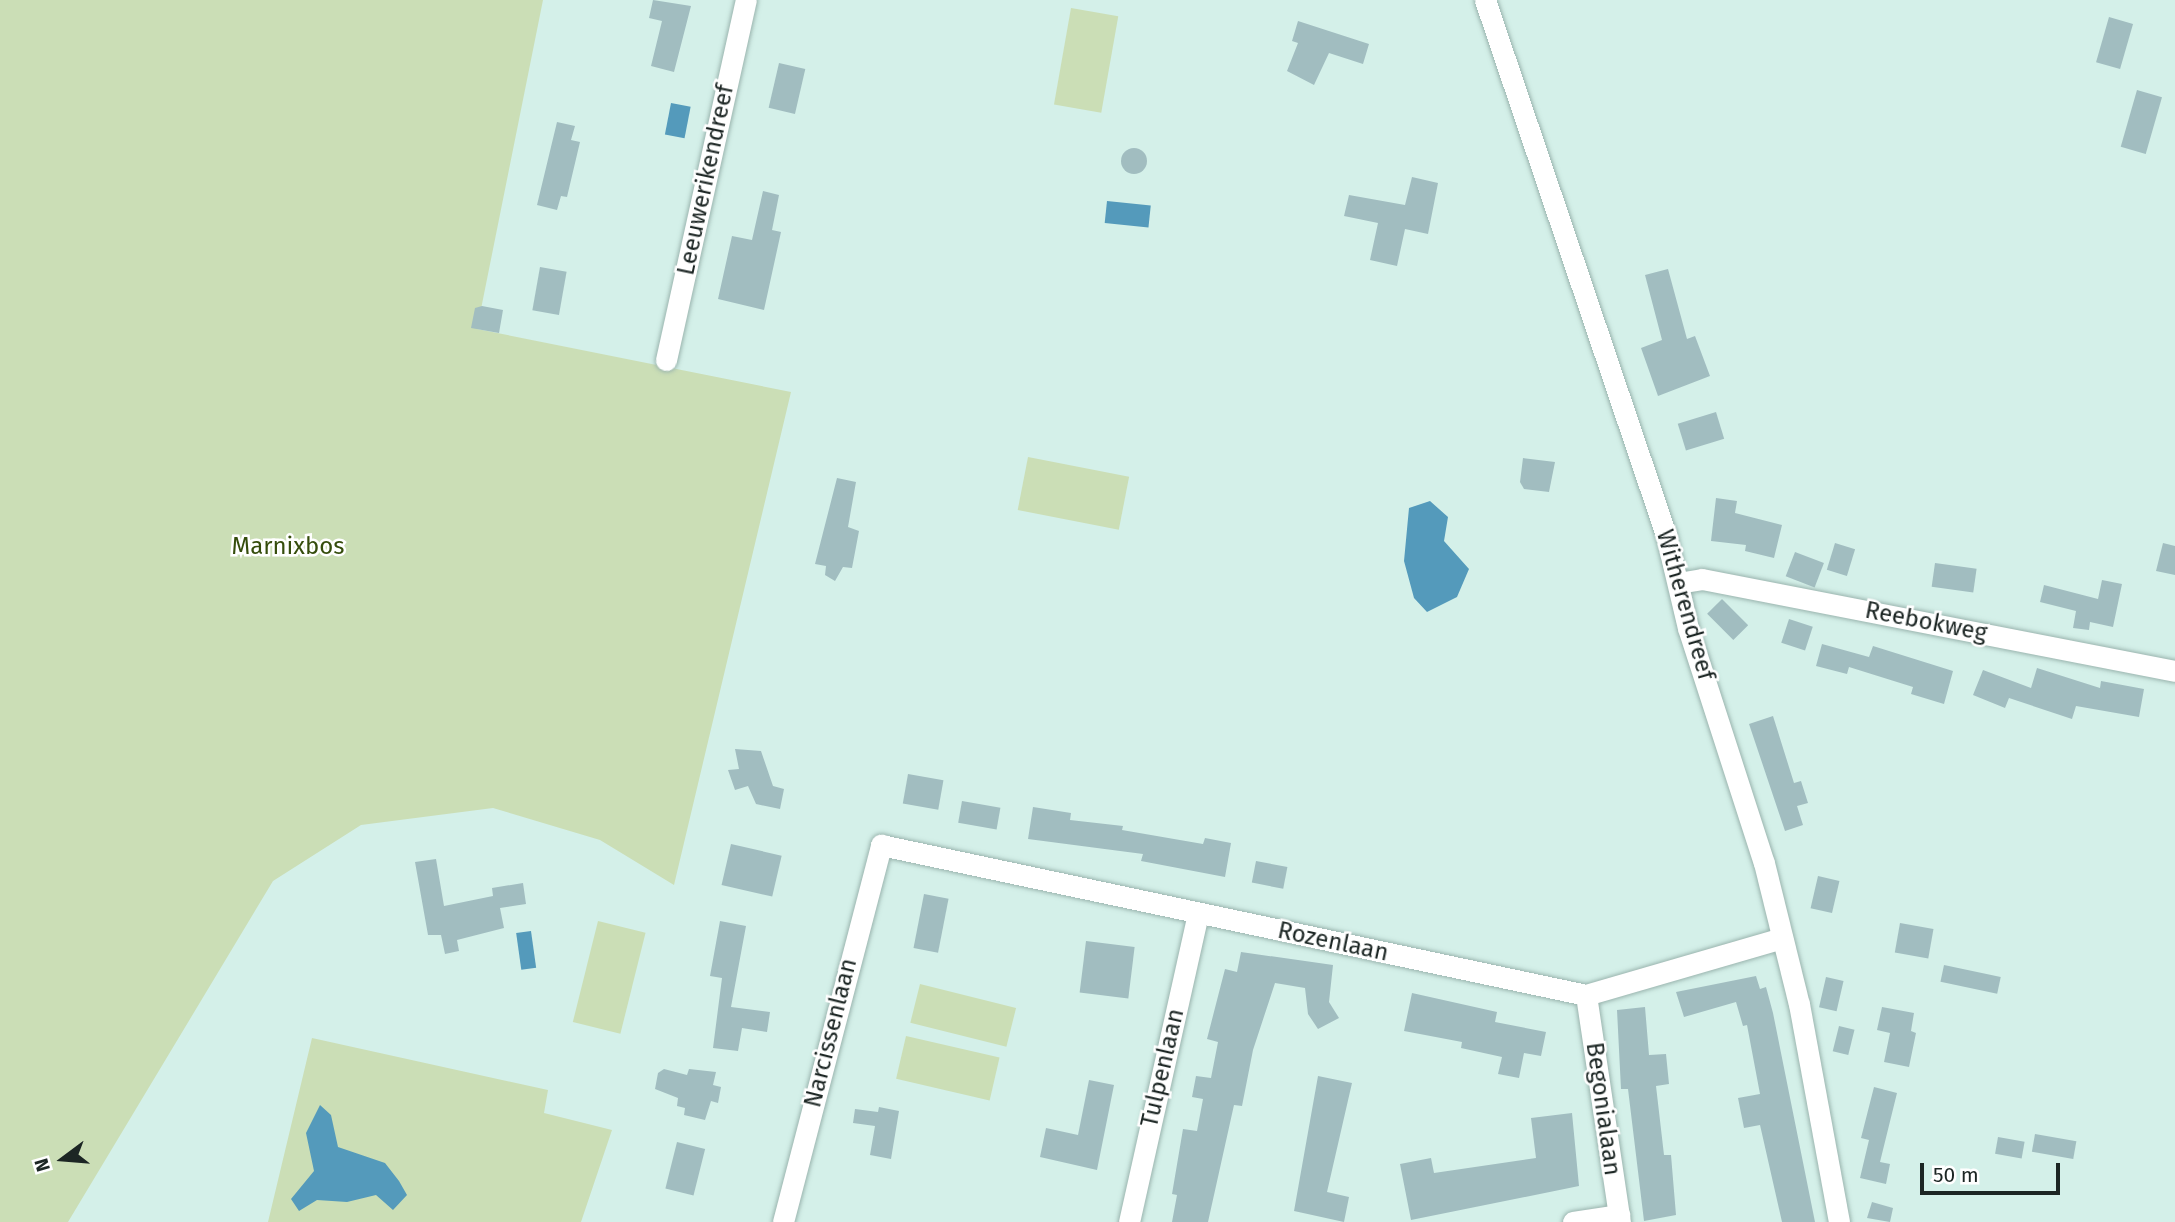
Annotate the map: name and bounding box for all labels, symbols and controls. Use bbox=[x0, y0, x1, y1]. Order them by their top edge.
street label: Leeuwerikendreef bbox=[672, 82, 740, 278]
street label: Witherendreef bbox=[1650, 526, 1720, 684]
park label: Marnixbos bbox=[232, 533, 344, 561]
street label: Reebokweg bbox=[1863, 596, 1989, 648]
street label: Rozenlaan bbox=[1275, 916, 1391, 968]
street label: Narcissenlaan bbox=[799, 956, 863, 1110]
street label: Tulpenlaan bbox=[1135, 1006, 1191, 1130]
street label: Begonialaan bbox=[1579, 1040, 1627, 1178]
north arrow bbox=[28, 1124, 98, 1194]
scale bar bbox=[1923, 1148, 2063, 1192]
text: N bbox=[30, 1156, 55, 1174]
text: 50 m bbox=[1933, 1162, 1979, 1188]

